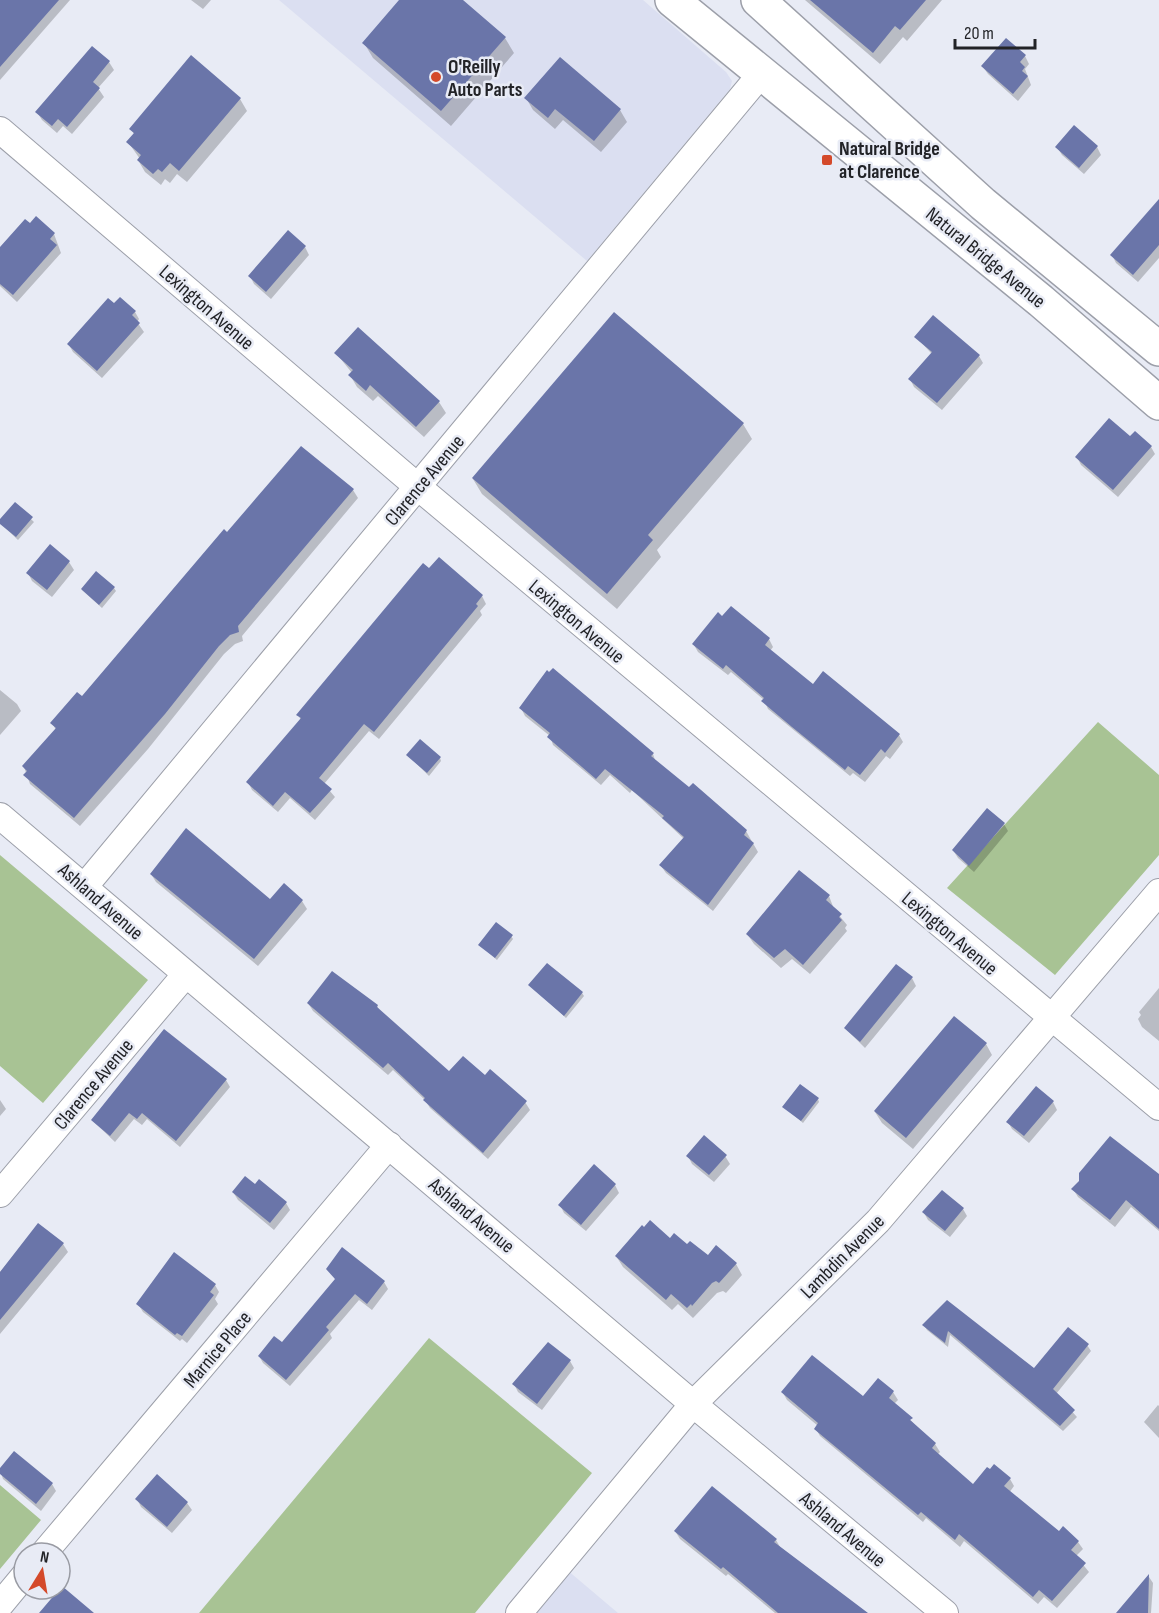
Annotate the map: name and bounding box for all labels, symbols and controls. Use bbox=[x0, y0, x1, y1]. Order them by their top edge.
scale bar bbox=[955, 12, 1034, 50]
text: 20 m bbox=[964, 23, 994, 44]
place label: O'Reilly Auto Parts bbox=[447, 55, 523, 102]
marker: O'Reilly Auto Parts bbox=[429, 70, 443, 84]
place label: Natural Bridge at Clarence bbox=[839, 137, 940, 184]
marker: Natural Bridge at Clarence bbox=[820, 153, 834, 167]
street label: Natural Bridge Avenue bbox=[921, 202, 1050, 313]
street label: Lexington Avenue bbox=[154, 260, 259, 355]
street label: Clarence Avenue bbox=[380, 430, 470, 531]
street label: Lexington Avenue bbox=[524, 575, 629, 669]
street label: Ashland Avenue bbox=[52, 858, 148, 945]
street label: Lexington Avenue bbox=[897, 887, 1002, 981]
street label: Clarence Avenue bbox=[49, 1034, 139, 1135]
street label: Ashland Avenue bbox=[423, 1172, 519, 1259]
street label: Lambdin Avenue bbox=[796, 1210, 890, 1304]
street label: Marnice Place bbox=[179, 1306, 257, 1393]
street label: Ashland Avenue bbox=[794, 1486, 890, 1573]
north arrow bbox=[12, 1541, 72, 1601]
text: N bbox=[39, 1548, 51, 1568]

